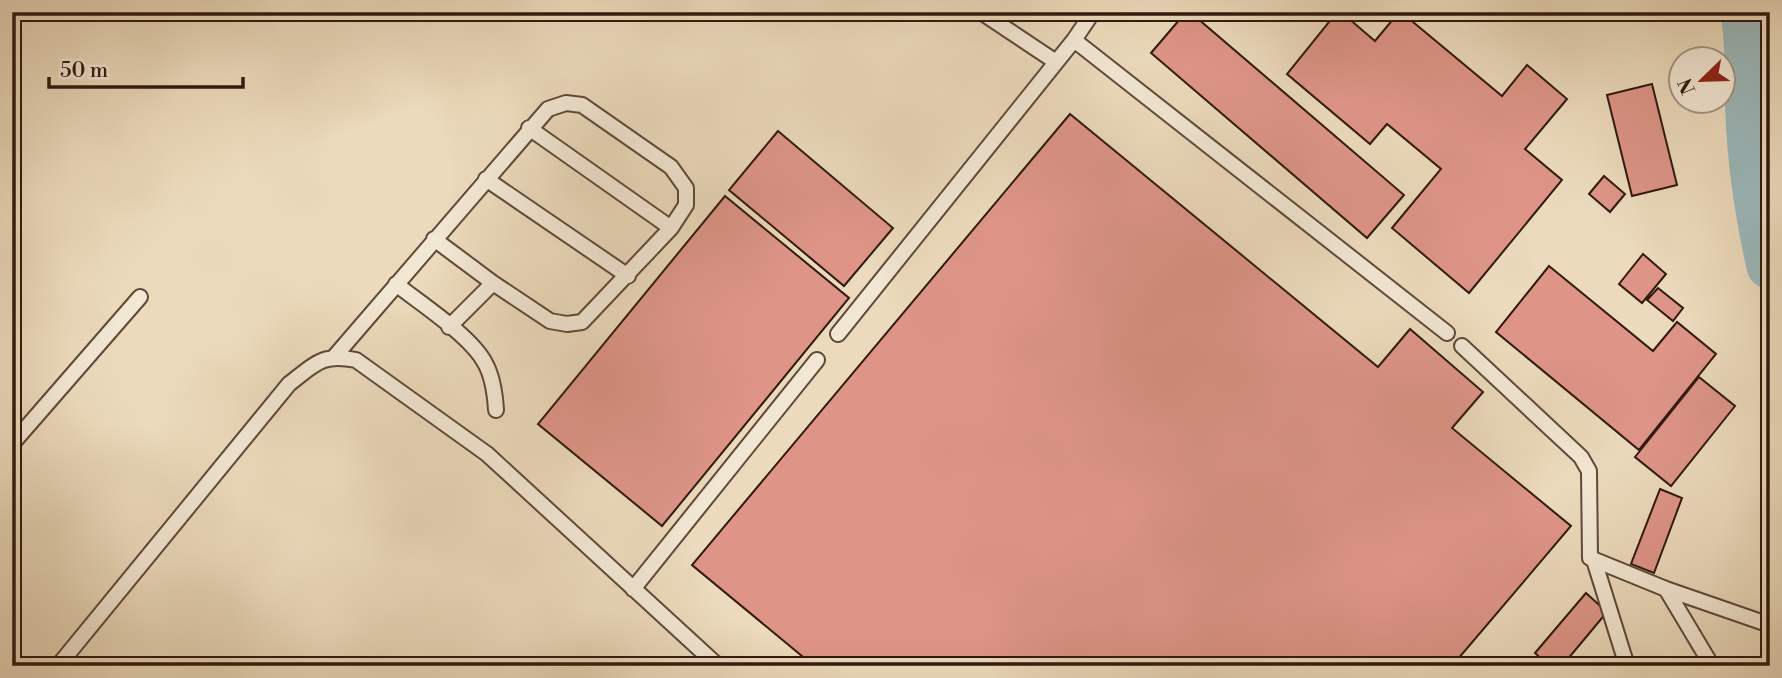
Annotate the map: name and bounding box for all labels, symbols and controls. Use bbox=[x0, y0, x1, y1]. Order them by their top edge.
scale bar bbox=[49, 46, 243, 90]
north arrow bbox=[1666, 46, 1736, 116]
text: 50 m bbox=[60, 58, 108, 84]
text: N bbox=[1673, 75, 1701, 98]

